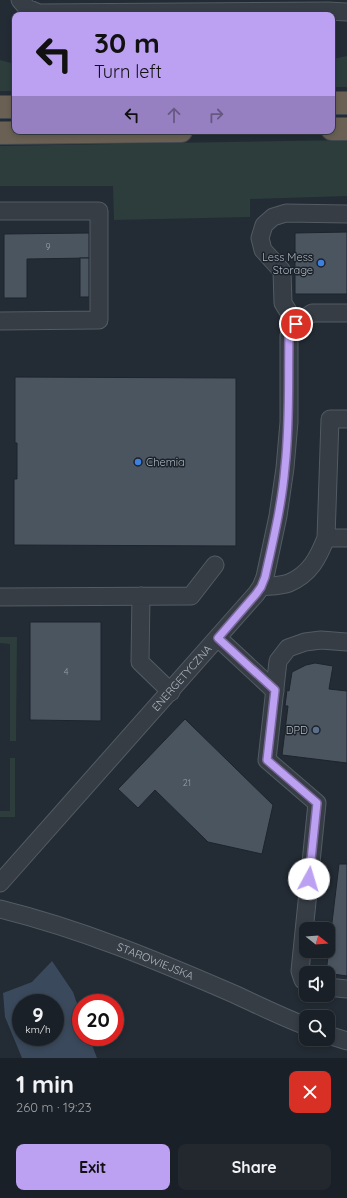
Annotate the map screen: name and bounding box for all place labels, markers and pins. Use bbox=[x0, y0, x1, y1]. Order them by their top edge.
place label: Less Mess Storage bbox=[262, 250, 313, 277]
marker: Less Mess Storage bbox=[316, 258, 326, 268]
pin bbox=[279, 307, 313, 341]
place label: Chemia bbox=[146, 455, 185, 469]
marker: Chemia bbox=[133, 457, 143, 467]
place label: DPD bbox=[286, 723, 308, 737]
marker: DPD bbox=[311, 725, 321, 735]

